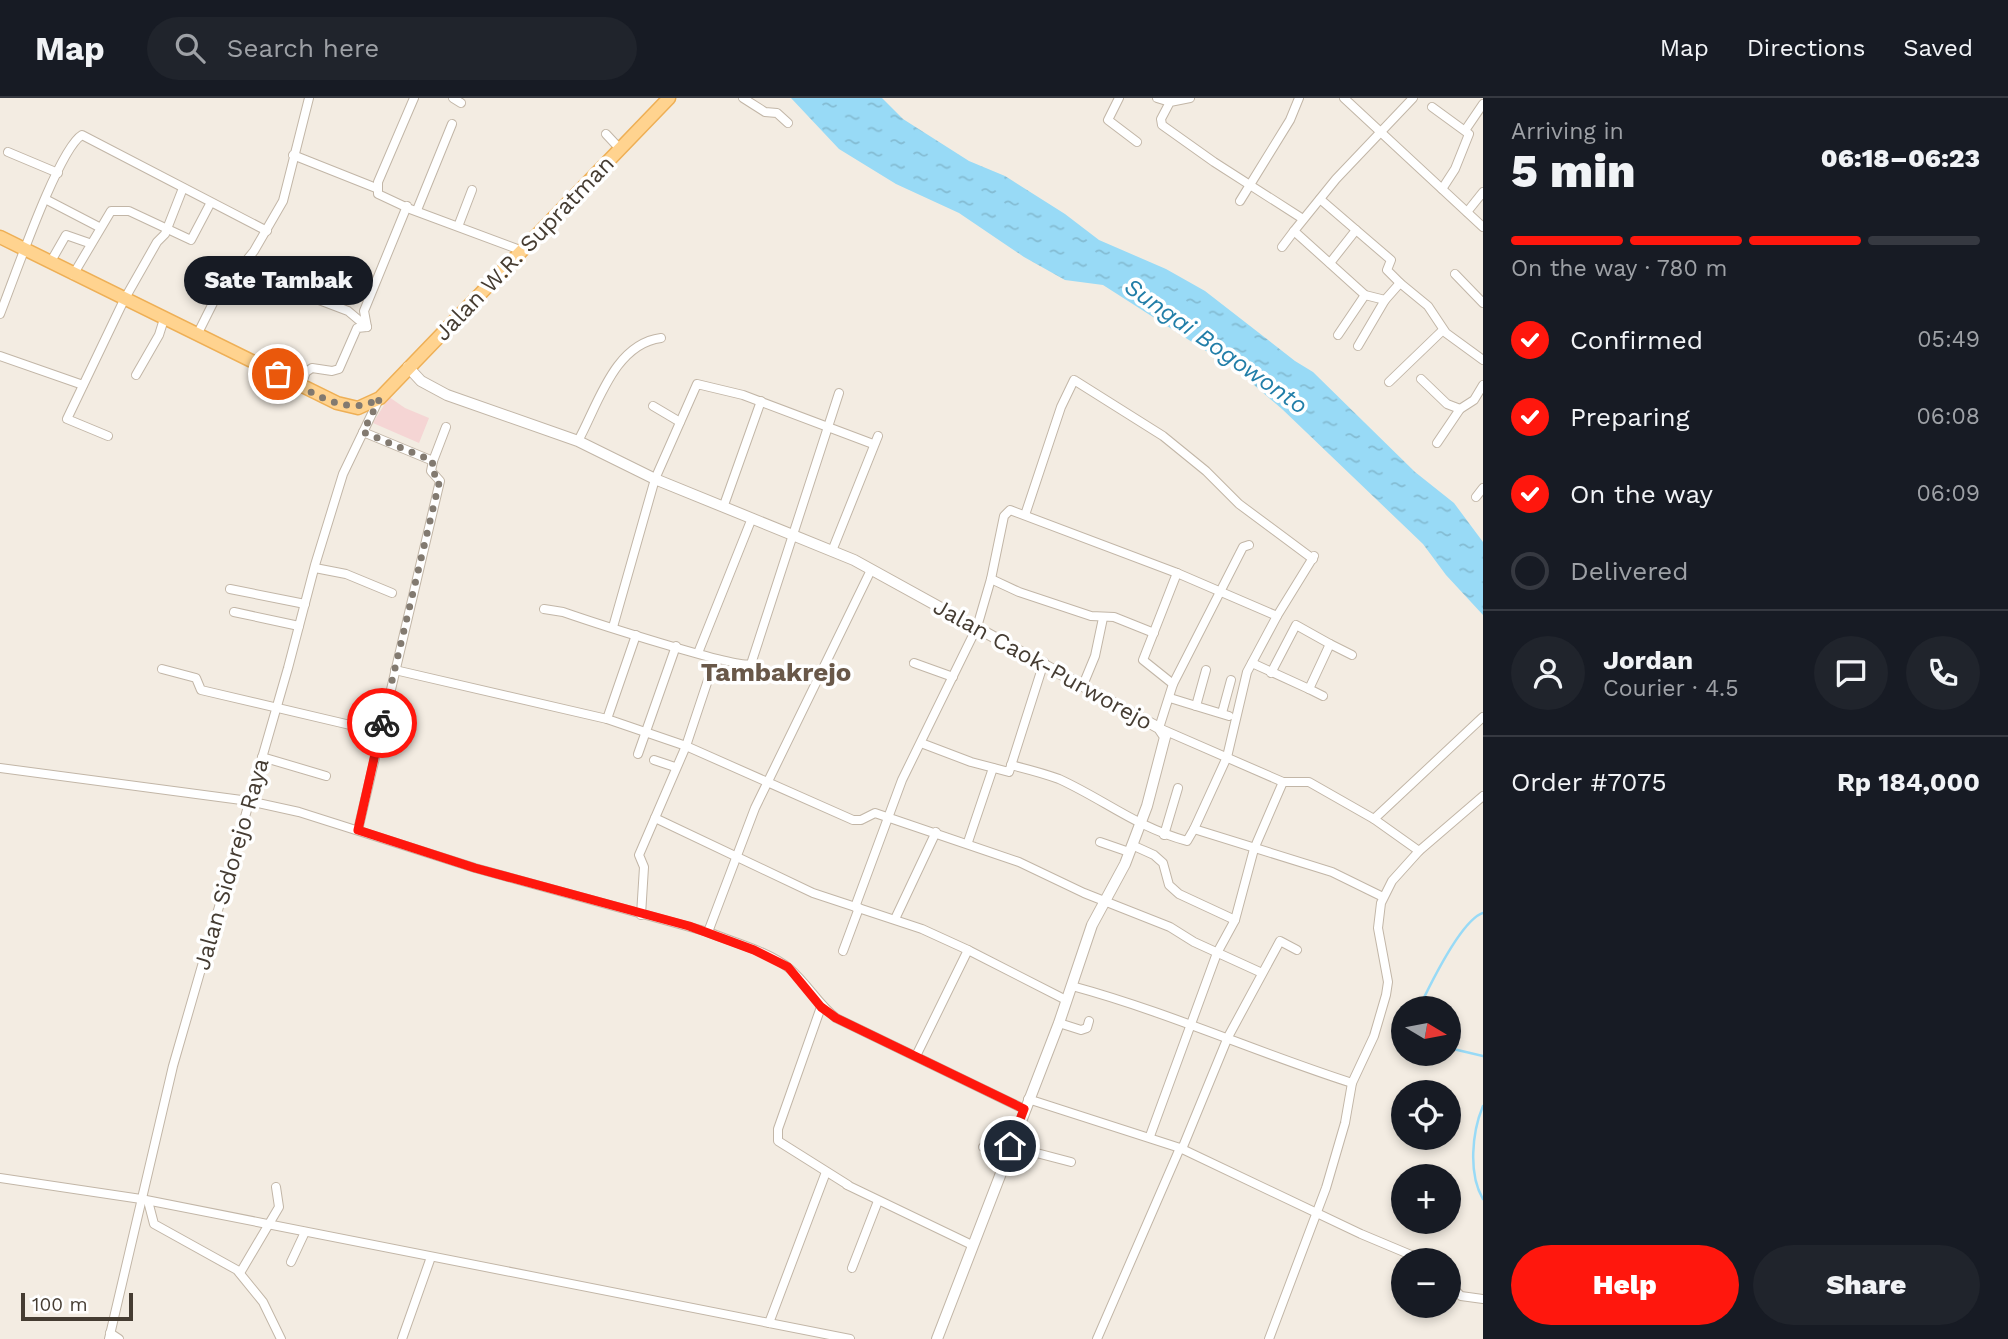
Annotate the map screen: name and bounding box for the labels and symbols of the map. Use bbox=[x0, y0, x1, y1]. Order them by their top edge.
street label: Jalan W.R. Supratman bbox=[429, 150, 620, 346]
callout: Sate Tambak bbox=[184, 255, 372, 304]
water label: Sungai Bogowonto bbox=[1119, 272, 1313, 420]
pin bbox=[248, 344, 308, 404]
street label: Jalan Caok-Purworejo bbox=[928, 593, 1157, 736]
district label: Tambakrejo bbox=[701, 657, 851, 687]
courier bbox=[347, 688, 417, 758]
street label: Jalan Sidorejo Raya bbox=[188, 755, 275, 973]
north arrow bbox=[1391, 996, 1461, 1066]
pin bbox=[980, 1116, 1040, 1176]
scale bar bbox=[21, 1290, 133, 1322]

